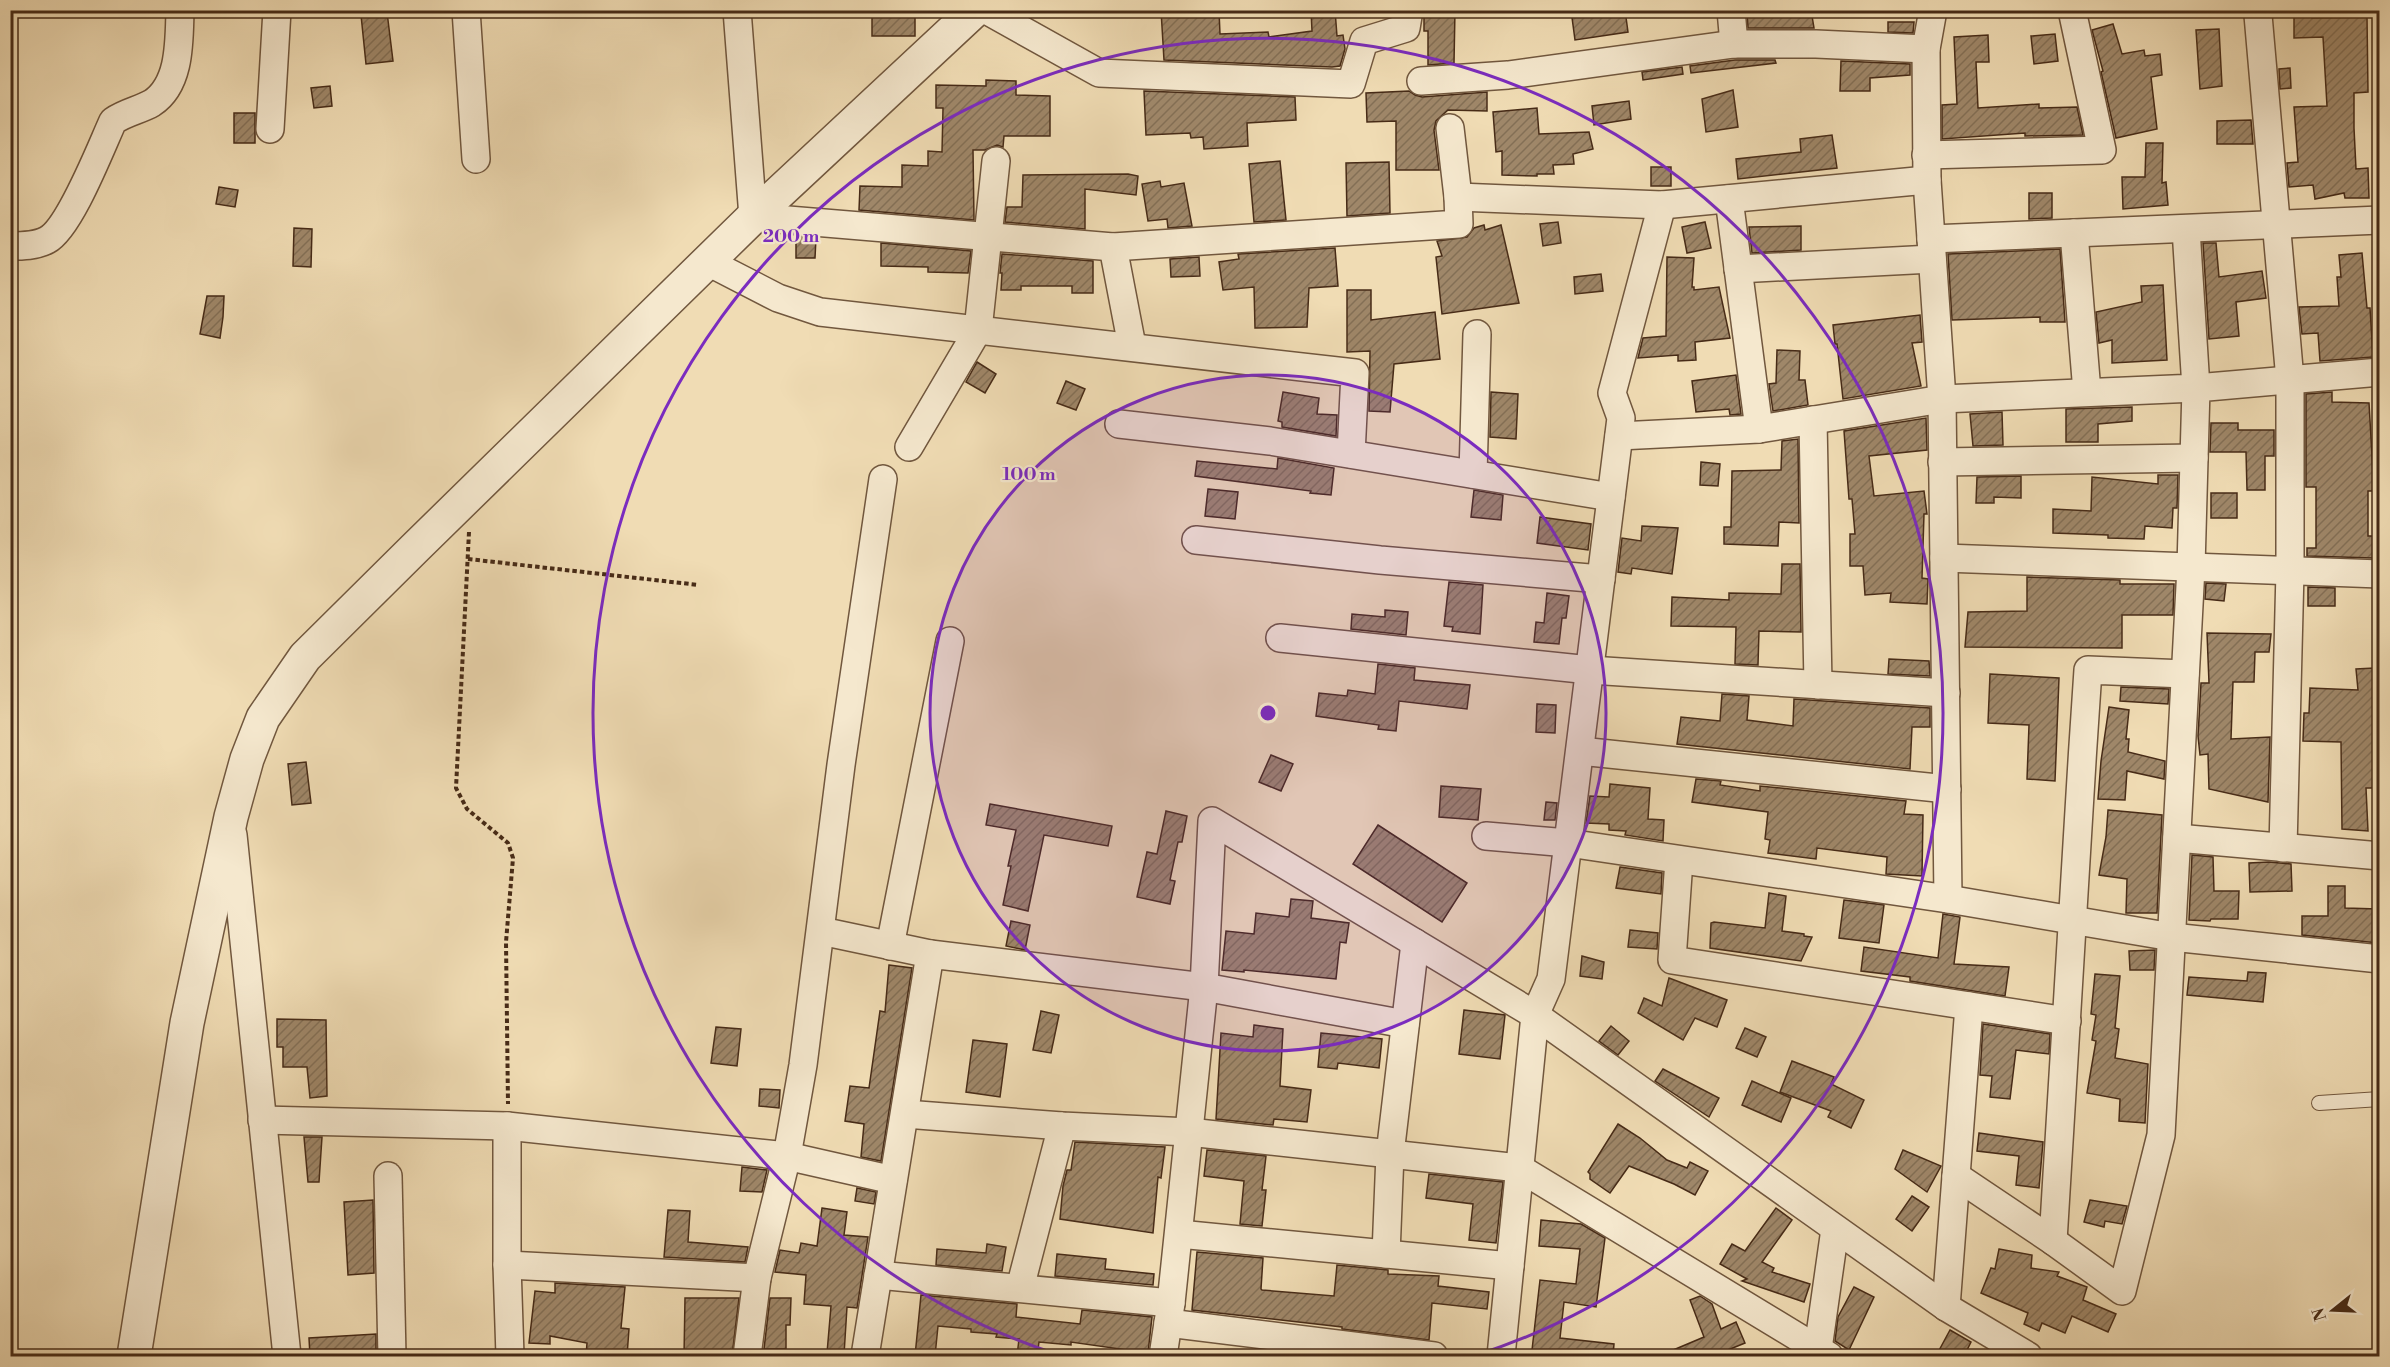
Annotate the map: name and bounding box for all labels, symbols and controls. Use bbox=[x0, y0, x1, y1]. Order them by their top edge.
text: 200 m bbox=[763, 225, 820, 248]
text: 100 m bbox=[1002, 463, 1056, 486]
centre of rings bbox=[1258, 703, 1278, 723]
north arrow bbox=[2303, 1280, 2363, 1340]
text: N bbox=[2308, 1305, 2331, 1323]

